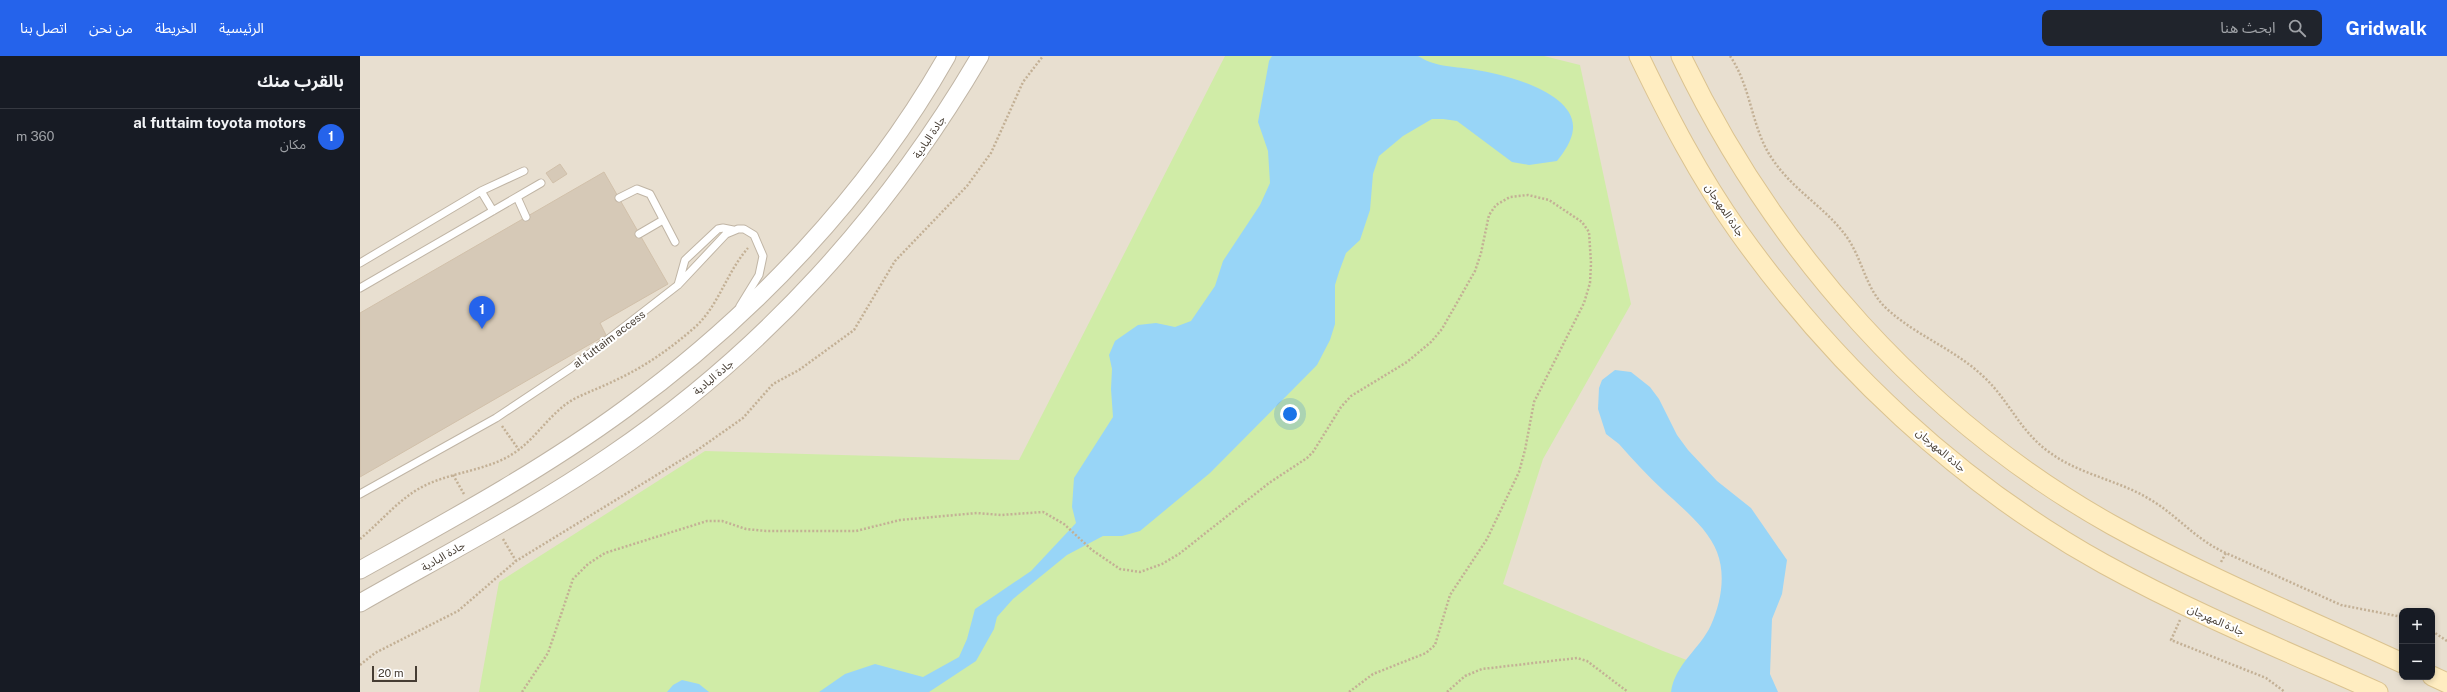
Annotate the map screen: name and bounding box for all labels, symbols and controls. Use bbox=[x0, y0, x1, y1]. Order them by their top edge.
search box bbox=[2042, 10, 2322, 46]
icon: search bbox=[2286, 17, 2308, 39]
text: Gridwalk bbox=[2346, 17, 2427, 39]
text: ابحث هنا bbox=[2220, 19, 2276, 36]
text: اتصل بنا bbox=[20, 20, 67, 36]
text: من نحن bbox=[89, 20, 133, 36]
text: الخريطة bbox=[155, 20, 197, 36]
text: الرئيسية bbox=[219, 20, 264, 36]
text: بالقرب منك bbox=[257, 71, 344, 91]
street label: جادة البادية bbox=[910, 113, 949, 161]
text: al futtaim toyota motors bbox=[133, 114, 306, 131]
text: 360 m bbox=[16, 129, 55, 144]
text: 1 bbox=[328, 129, 334, 144]
text: مكان bbox=[280, 137, 306, 152]
street label: جادة المهرجان bbox=[1702, 182, 1747, 239]
pin: 1 bbox=[469, 296, 495, 329]
street label: al futtaim access bbox=[571, 308, 648, 370]
street label: جادة البادية bbox=[691, 357, 736, 398]
your location bbox=[1280, 404, 1300, 424]
street label: جادة المهرجان bbox=[1913, 426, 1968, 475]
street label: جادة البادية bbox=[419, 538, 468, 574]
street label: جادة المهرجان bbox=[2185, 602, 2247, 639]
map controls bbox=[2399, 608, 2435, 680]
button: + bbox=[2399, 608, 2435, 644]
button: − bbox=[2399, 644, 2435, 680]
scale bar bbox=[372, 664, 417, 683]
text: 20 m bbox=[378, 667, 403, 679]

